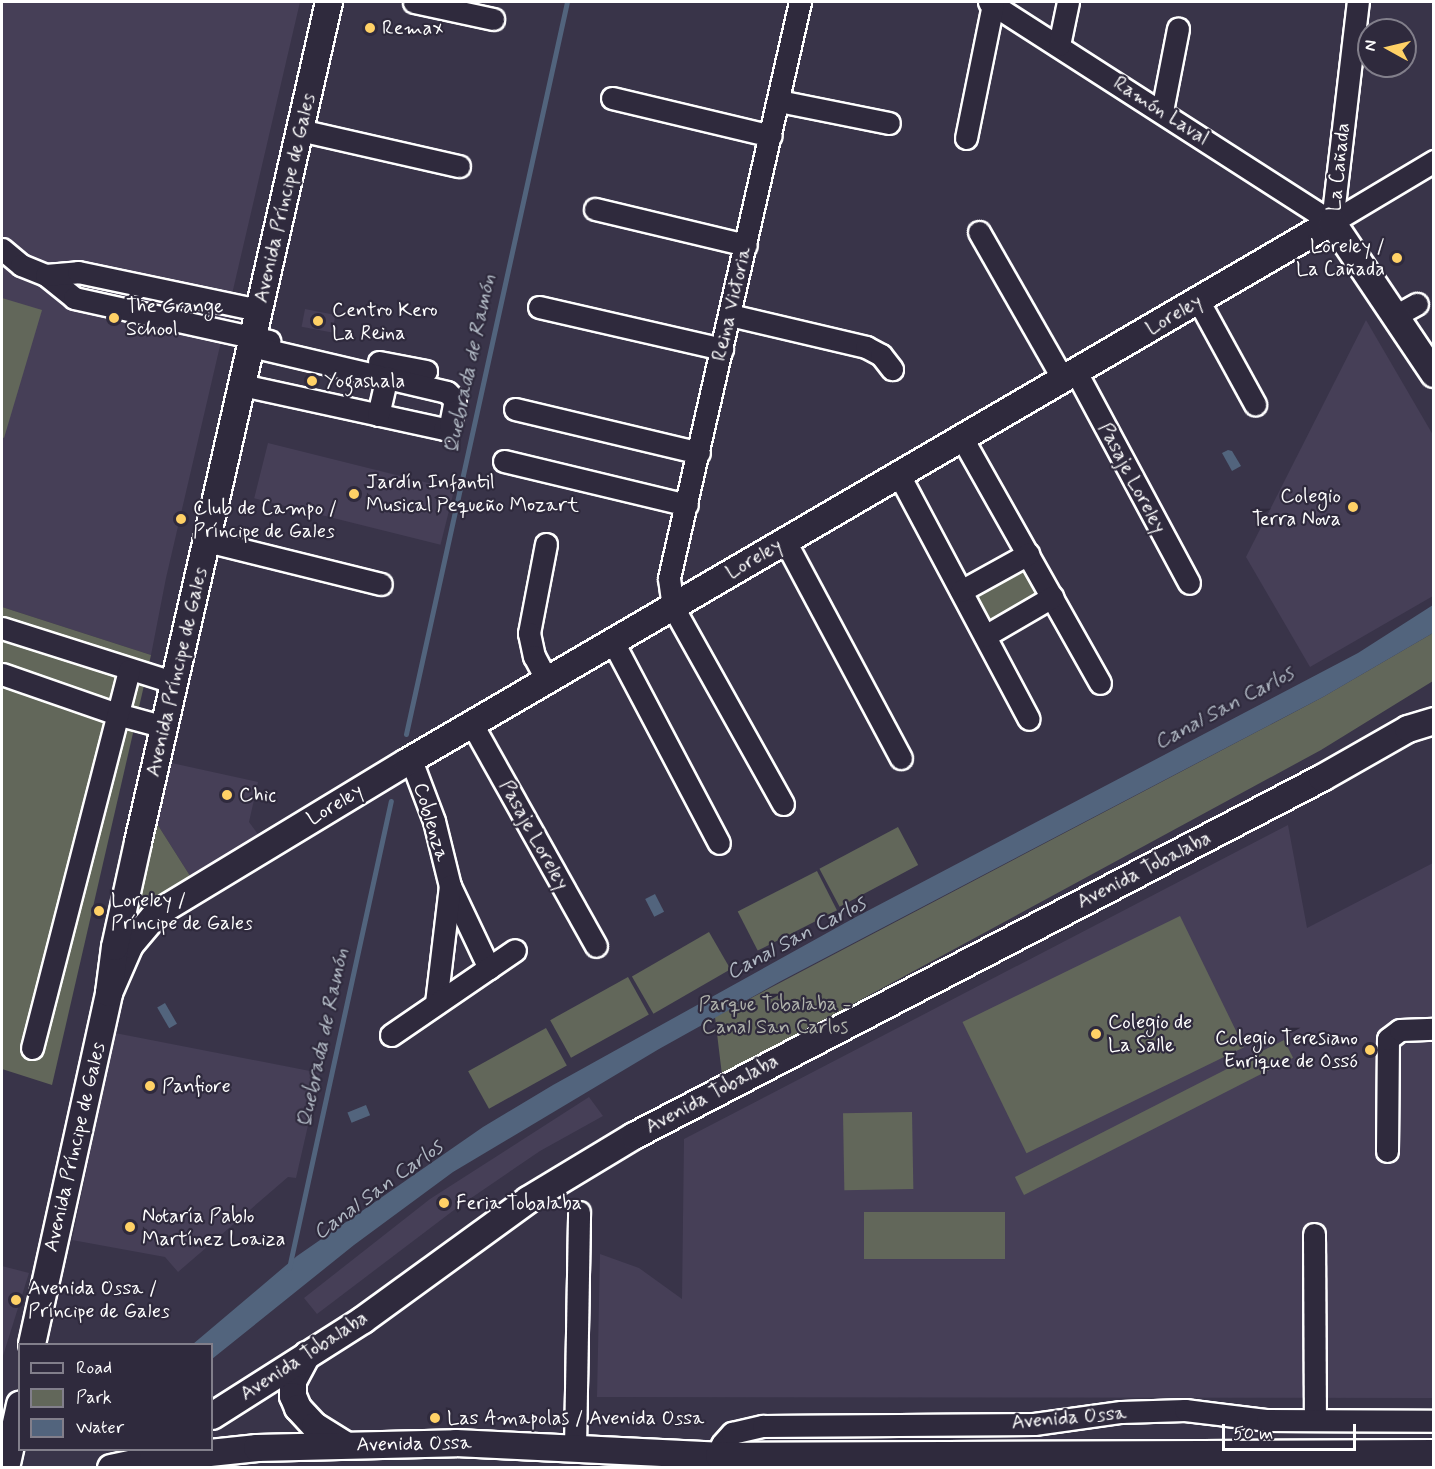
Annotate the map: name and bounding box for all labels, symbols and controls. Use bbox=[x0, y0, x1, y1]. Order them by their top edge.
place label: Remax bbox=[382, 16, 443, 40]
north arrow bbox=[1357, 18, 1417, 78]
marker: Remax bbox=[363, 21, 377, 35]
text: N bbox=[1360, 39, 1382, 52]
street label: Ramón Laval bbox=[1108, 71, 1214, 151]
street label: Avenida Príncipe de Gales bbox=[249, 91, 321, 305]
street label: La Cañada bbox=[1322, 120, 1356, 214]
place label: Loreley / La Cañada bbox=[1293, 234, 1385, 281]
street label: Reina Victoria bbox=[707, 244, 757, 364]
marker: Loreley / La Cañada bbox=[1390, 251, 1404, 265]
water label: Quebrada de Ramón bbox=[439, 272, 501, 456]
street label: Loreley bbox=[1142, 289, 1206, 341]
place label: The Grange School bbox=[126, 294, 227, 341]
place label: Centro Kero La Reina bbox=[332, 298, 438, 345]
marker: The Grange School bbox=[107, 311, 121, 325]
marker: Centro Kero La Reina bbox=[309, 312, 327, 330]
place label: Yogashala bbox=[324, 369, 405, 393]
marker: Yogashala bbox=[305, 374, 319, 388]
street label: Pasaje Loreley bbox=[1093, 419, 1171, 537]
place label: Jardín Infantil Musical Pequeño Mozart bbox=[366, 470, 576, 517]
place label: Colegio Terra Nova bbox=[1252, 484, 1341, 531]
marker: Jardín Infantil Musical Pequeño Mozart bbox=[347, 487, 361, 501]
place label: Club de Campo / Príncipe de Gales bbox=[193, 496, 336, 543]
marker: Colegio Terra Nova bbox=[1346, 500, 1360, 514]
marker: Club de Campo / Príncipe de Gales bbox=[174, 512, 188, 526]
street label: Loreley bbox=[722, 533, 786, 585]
street label: Avenida Príncipe de Gales bbox=[141, 565, 213, 779]
water label: Canal San Carlos bbox=[1150, 661, 1298, 755]
street label: Pasaje Loreley bbox=[494, 776, 574, 894]
street label: Loreley bbox=[303, 779, 367, 831]
street label: Coblenza bbox=[408, 780, 454, 864]
place label: Chic bbox=[239, 783, 276, 807]
marker: Chic bbox=[220, 788, 234, 802]
street label: Avenida Tobalaba bbox=[1073, 826, 1215, 914]
place label: Loreley / Príncipe de Gales bbox=[111, 888, 252, 935]
water label: Canal San Carlos bbox=[722, 891, 870, 985]
marker: Loreley / Príncipe de Gales bbox=[92, 904, 106, 918]
water label: Quebrada de Ramón bbox=[292, 946, 354, 1130]
park label: Parque Tobalaba - Canal San Carlos bbox=[699, 992, 851, 1039]
place label: Colegio de La Salle bbox=[1108, 1011, 1193, 1058]
place label: Colegio Teresiano Enrique de Ossó bbox=[1215, 1026, 1358, 1073]
marker: Colegio de La Salle bbox=[1089, 1027, 1103, 1041]
street label: Avenida Príncipe de Gales bbox=[39, 1040, 111, 1254]
marker: Colegio Teresiano Enrique de Ossó bbox=[1363, 1043, 1377, 1057]
street label: Avenida Tobalaba bbox=[641, 1049, 783, 1139]
place label: Panfiore bbox=[162, 1074, 231, 1098]
marker: Panfiore bbox=[143, 1079, 157, 1093]
water label: Canal San Carlos bbox=[309, 1135, 447, 1245]
place label: Feria Tobalaba bbox=[456, 1191, 582, 1215]
marker: Feria Tobalaba bbox=[437, 1196, 451, 1210]
place label: Notaría Pablo Martínez Loaiza bbox=[142, 1204, 285, 1251]
marker: Notaría Pablo Martínez Loaiza bbox=[123, 1220, 137, 1234]
place label: Avenida Ossa / Príncipe de Gales bbox=[28, 1276, 169, 1323]
marker: Avenida Ossa / Príncipe de Gales bbox=[9, 1293, 23, 1307]
street label: Avenida Tobalaba bbox=[235, 1306, 373, 1406]
legend bbox=[18, 1343, 213, 1451]
text: Road bbox=[76, 1356, 112, 1380]
text: Park bbox=[76, 1386, 112, 1410]
street label: Avenida Ossa bbox=[1011, 1401, 1127, 1435]
place label: Las Amapolas / Avenida Ossa bbox=[447, 1406, 696, 1430]
marker: Las Amapolas / Avenida Ossa bbox=[428, 1411, 442, 1425]
scale bar bbox=[1225, 1412, 1358, 1450]
text: Water bbox=[76, 1416, 124, 1440]
text: 50 m bbox=[1233, 1422, 1273, 1446]
street label: Avenida Ossa bbox=[357, 1431, 471, 1457]

